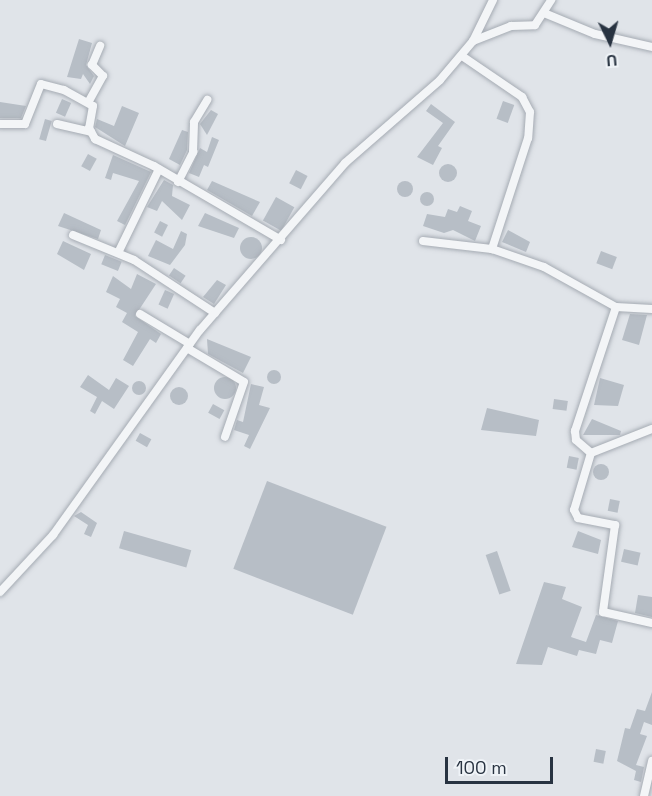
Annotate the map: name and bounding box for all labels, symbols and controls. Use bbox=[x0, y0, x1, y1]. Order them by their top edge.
north arrow bbox=[580, 12, 640, 72]
text: U bbox=[605, 49, 618, 71]
scale bar bbox=[448, 745, 556, 783]
text: 100 m bbox=[456, 756, 507, 779]

